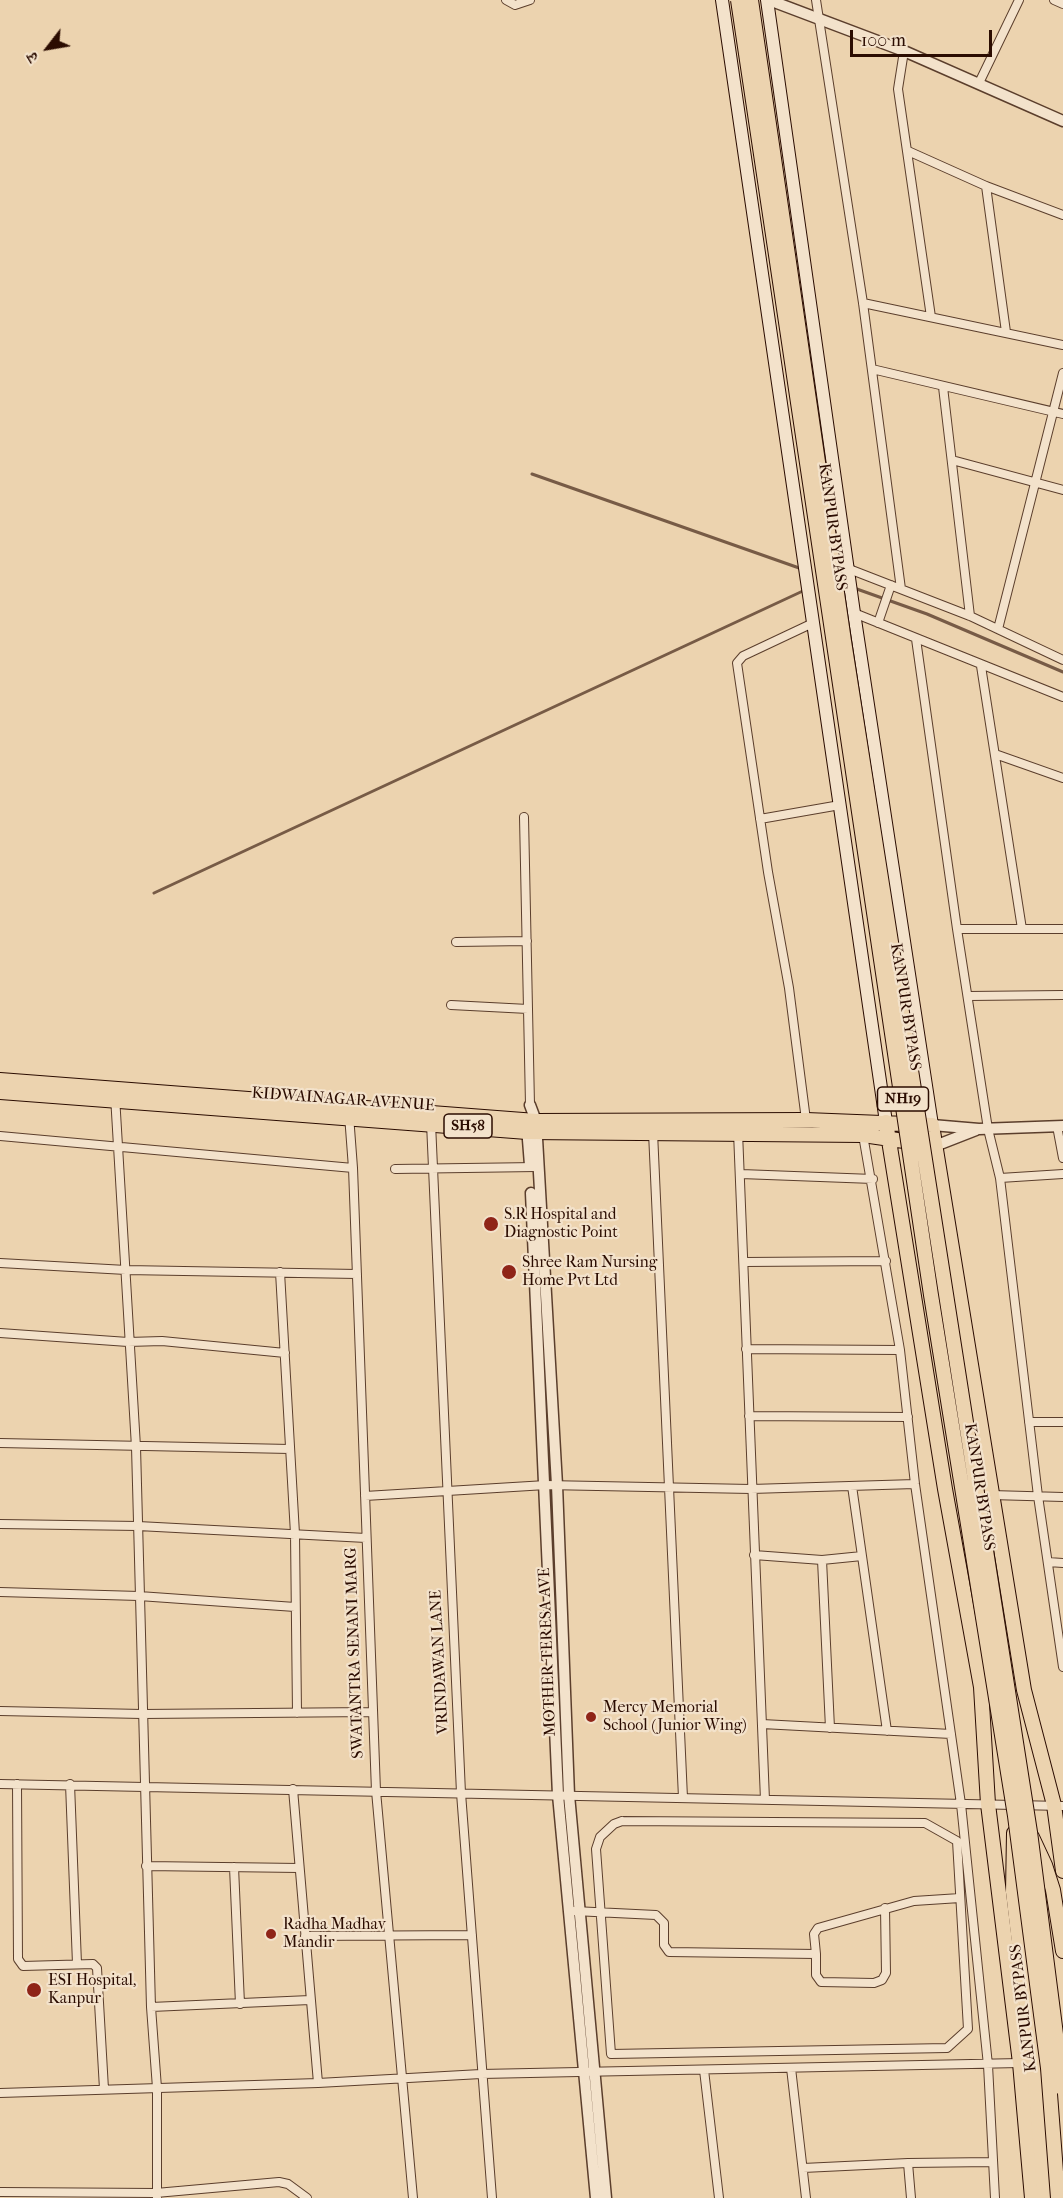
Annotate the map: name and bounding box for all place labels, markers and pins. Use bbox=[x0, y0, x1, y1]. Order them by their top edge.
place label: S.R Hospital and Diagnostic Point bbox=[504, 1205, 618, 1243]
marker: S.R Hospital and Diagnostic Point bbox=[482, 1215, 500, 1233]
place label: Shree Ram Nursing Home Pvt Ltd bbox=[522, 1253, 657, 1291]
marker: Shree Ram Nursing Home Pvt Ltd bbox=[500, 1263, 518, 1281]
place label: Mercy Memorial School (Junior Wing) bbox=[603, 1698, 747, 1736]
marker: Mercy Memorial School (Junior Wing) bbox=[584, 1710, 598, 1724]
place label: Radha Madhav Mandir bbox=[283, 1915, 386, 1953]
marker: Radha Madhav Mandir bbox=[264, 1927, 278, 1941]
place label: ESI Hospital, Kanpur bbox=[48, 1971, 136, 2009]
marker: ESI Hospital, Kanpur bbox=[25, 1981, 43, 1999]

